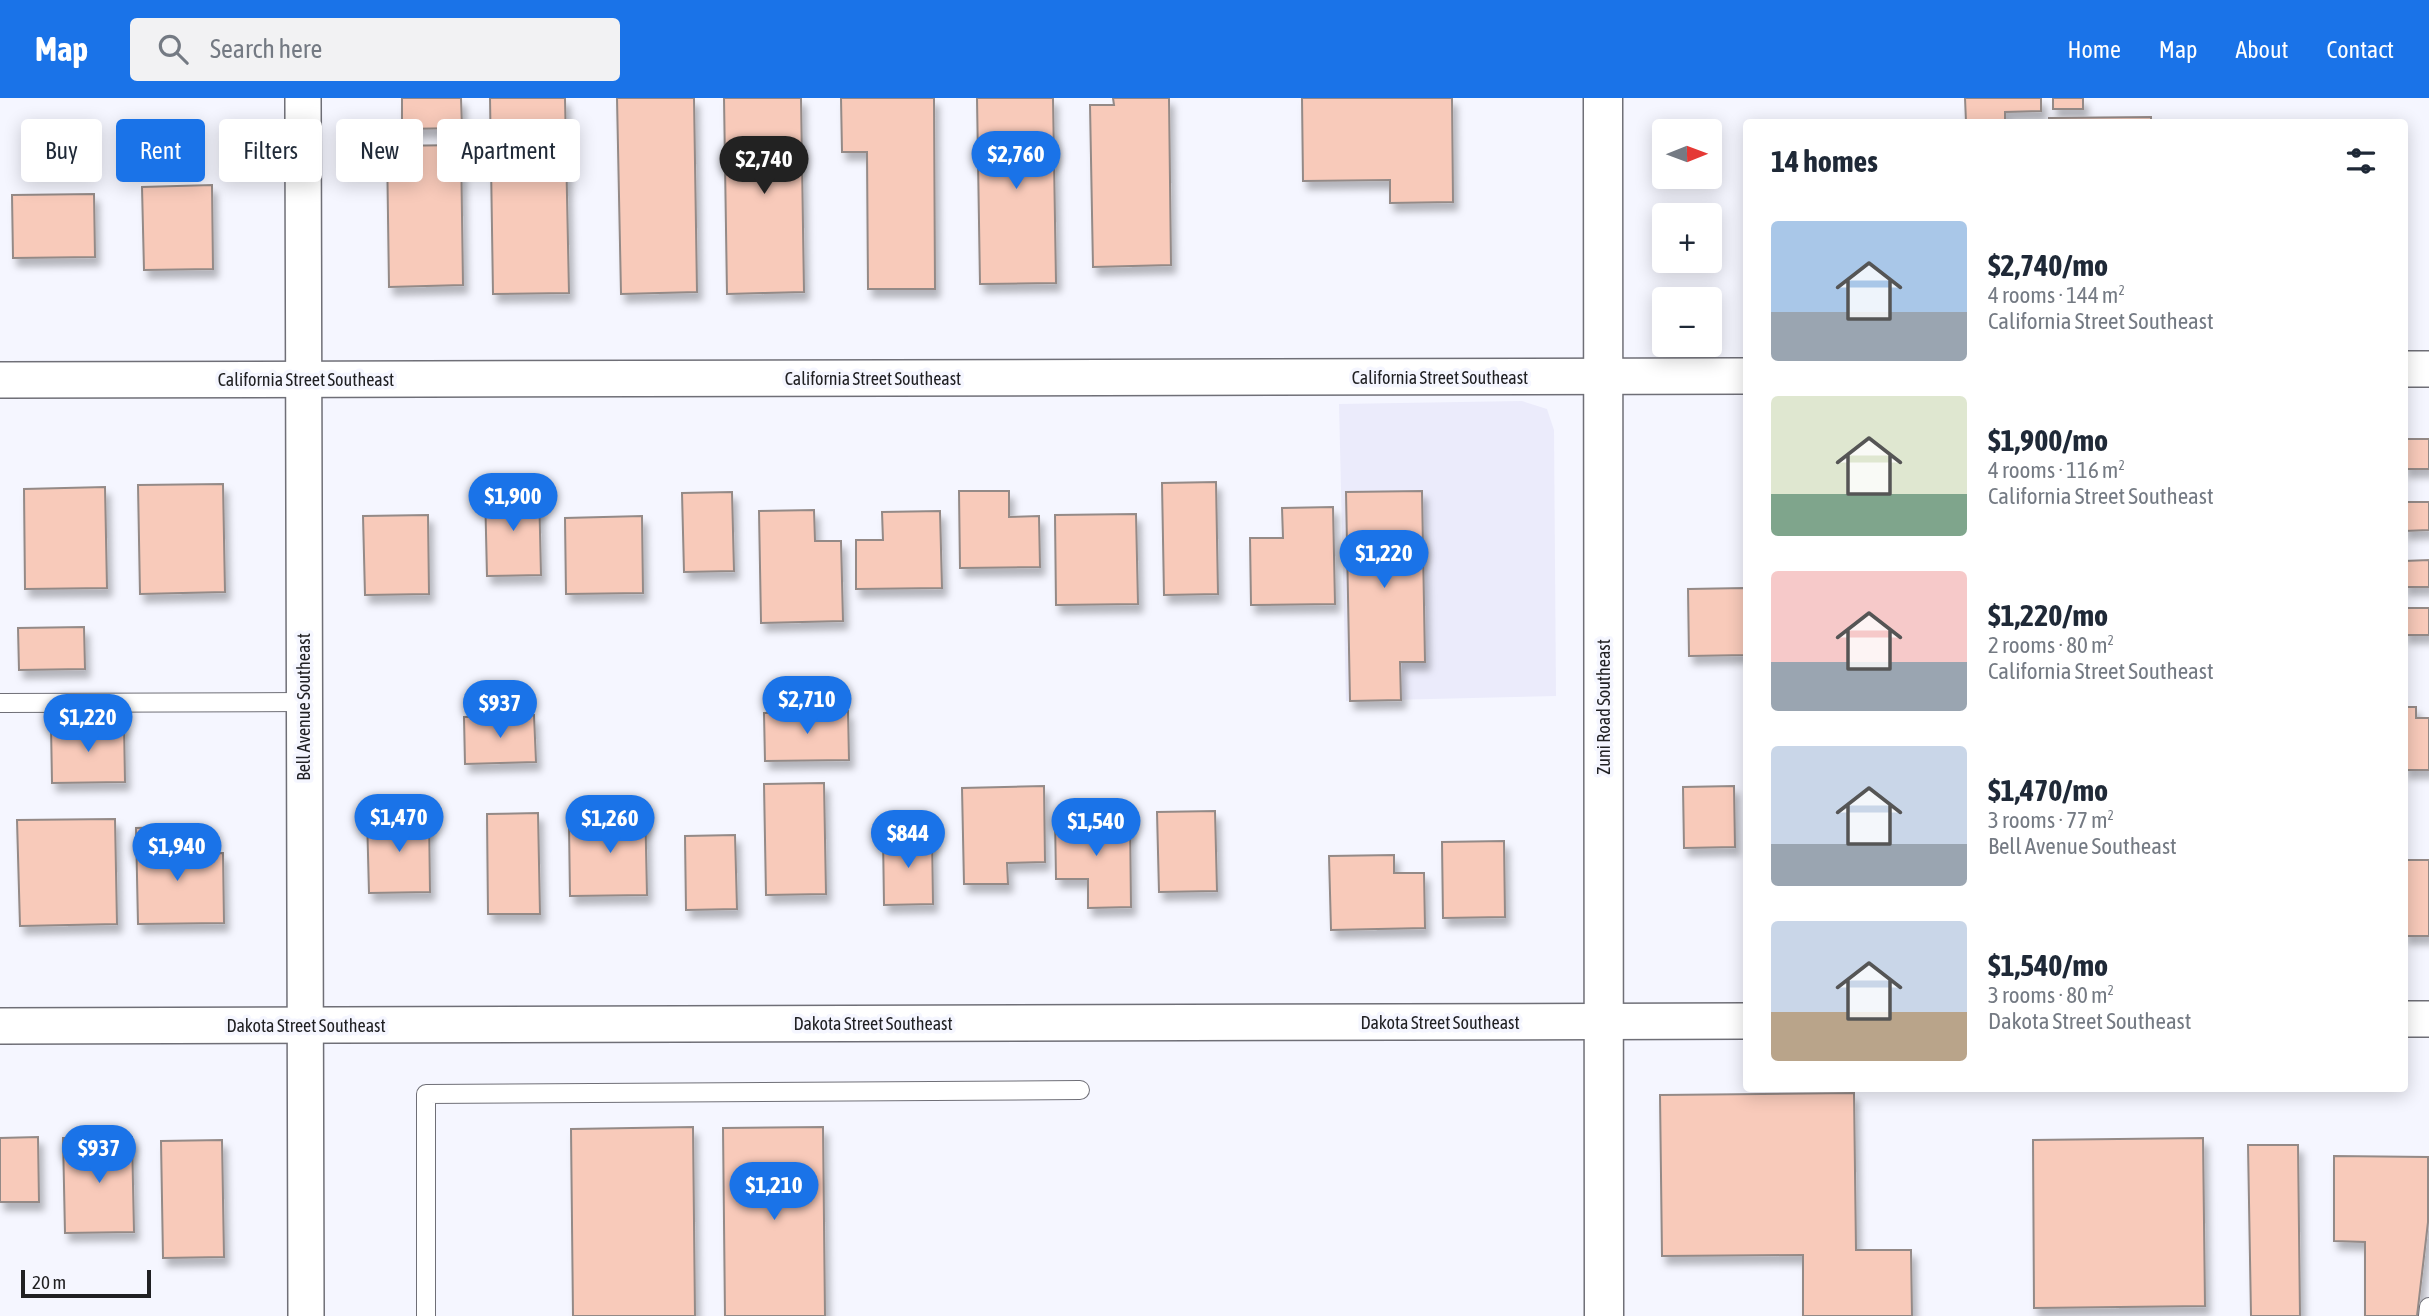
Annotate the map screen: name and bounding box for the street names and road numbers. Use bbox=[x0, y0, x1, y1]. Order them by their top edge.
street label: California Street Southeast bbox=[1352, 367, 1528, 388]
street label: California Street Southeast bbox=[785, 368, 961, 389]
street label: California Street Southeast bbox=[218, 369, 394, 390]
street label: Bell Avenue Southeast bbox=[293, 633, 314, 781]
street label: Zuni Road Southeast bbox=[1593, 639, 1614, 775]
street label: Dakota Street Southeast bbox=[1360, 1012, 1520, 1033]
street label: Dakota Street Southeast bbox=[793, 1013, 953, 1034]
street label: Dakota Street Southeast bbox=[226, 1015, 386, 1036]

